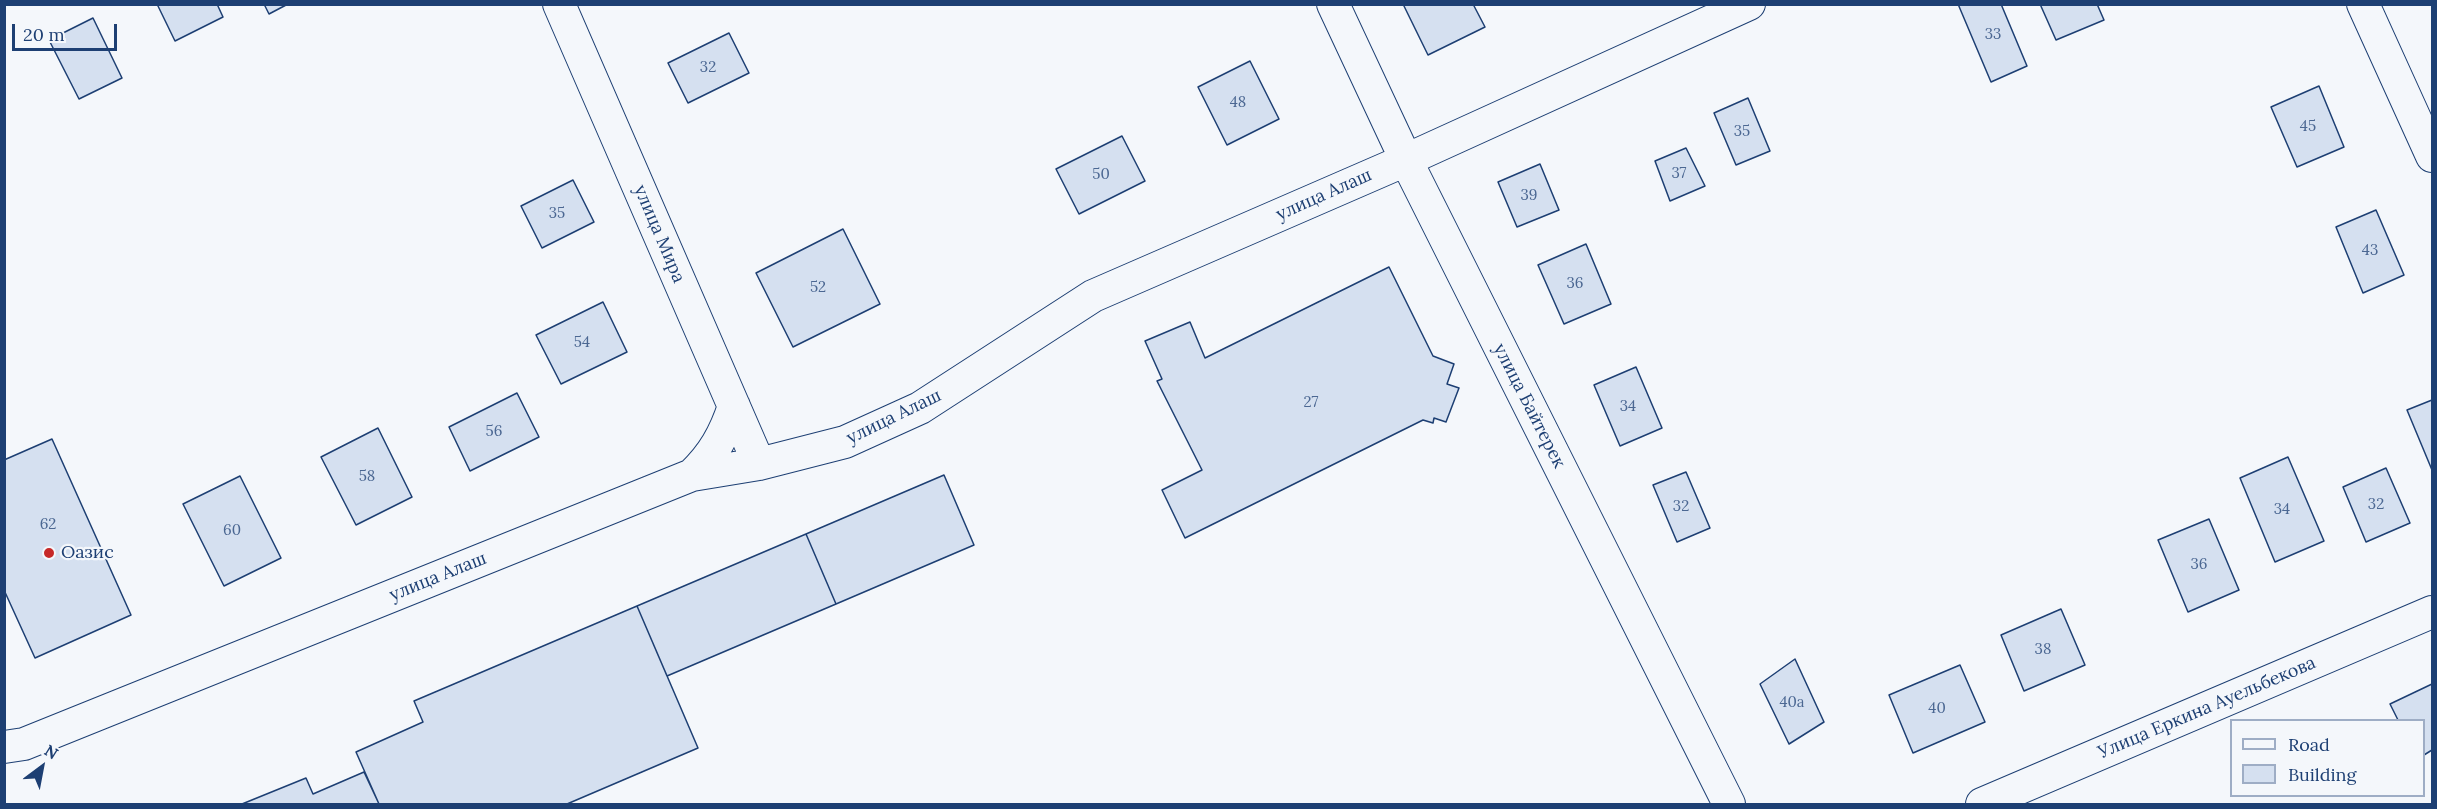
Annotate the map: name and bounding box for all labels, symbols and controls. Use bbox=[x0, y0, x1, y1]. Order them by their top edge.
scale bar bbox=[15, 12, 120, 50]
text: 20 m bbox=[23, 23, 65, 46]
house number: 33 bbox=[1985, 26, 2001, 44]
house number: 32 bbox=[700, 59, 716, 77]
house number: 48 bbox=[1230, 94, 1246, 112]
house number: 45 bbox=[2300, 118, 2316, 136]
house number: 35 bbox=[1734, 123, 1750, 141]
street label: улица Алаш bbox=[1273, 164, 1375, 226]
house number: 37 bbox=[1672, 165, 1686, 183]
house number: 50 bbox=[1092, 166, 1110, 184]
street label: улица Мира bbox=[629, 182, 689, 286]
house number: 39 bbox=[1520, 187, 1538, 205]
house number: 35 bbox=[549, 205, 565, 223]
house number: 43 bbox=[2362, 242, 2378, 260]
house number: 36 bbox=[1566, 275, 1584, 293]
house number: 52 bbox=[810, 279, 826, 297]
house number: 54 bbox=[574, 334, 590, 352]
street label: улица Байтерек bbox=[1488, 340, 1570, 472]
street label: улица Алаш bbox=[843, 385, 945, 449]
house number: 27 bbox=[1304, 394, 1318, 412]
house number: 34 bbox=[1620, 398, 1636, 416]
house number: 56 bbox=[486, 423, 502, 441]
house number: 58 bbox=[359, 468, 375, 486]
house number: 32 bbox=[2368, 496, 2384, 514]
house number: 32 bbox=[1673, 498, 1689, 516]
house number: 34 bbox=[2274, 501, 2290, 519]
house number: 62 bbox=[40, 516, 56, 534]
house number: 60 bbox=[223, 522, 241, 540]
place label: Оазис bbox=[61, 542, 114, 564]
marker: Оазис bbox=[42, 546, 56, 560]
street label: улица Алаш bbox=[386, 548, 490, 606]
house number: 36 bbox=[2190, 556, 2208, 574]
house number: 38 bbox=[2035, 641, 2051, 659]
street label: Улица Еркина Ауельбекова bbox=[2095, 652, 2319, 764]
house number: 40а bbox=[1779, 694, 1805, 712]
house number: 40 bbox=[1928, 700, 1946, 718]
legend bbox=[2230, 719, 2425, 797]
text: Road bbox=[2288, 733, 2330, 756]
north arrow bbox=[12, 737, 72, 797]
text: N bbox=[41, 740, 62, 763]
text: Building bbox=[2288, 763, 2356, 786]

